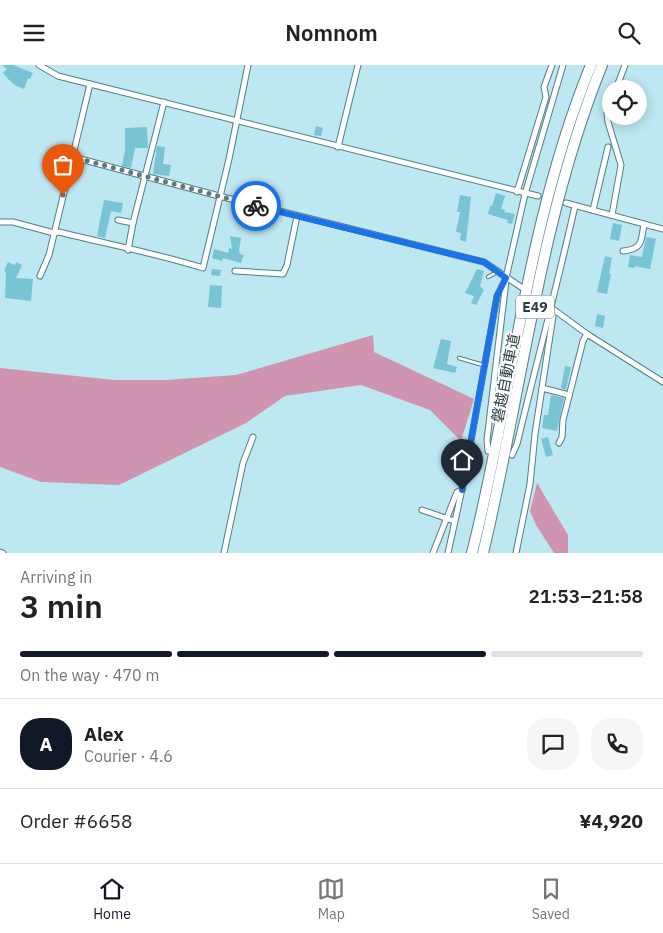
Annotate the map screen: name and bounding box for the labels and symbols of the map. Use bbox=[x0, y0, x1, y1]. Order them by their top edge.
pin bbox=[42, 144, 84, 195]
courier bbox=[231, 181, 281, 231]
road number: E49 bbox=[516, 295, 554, 318]
street label: 磐越自動車道 bbox=[488, 332, 523, 424]
pin bbox=[441, 439, 483, 490]

